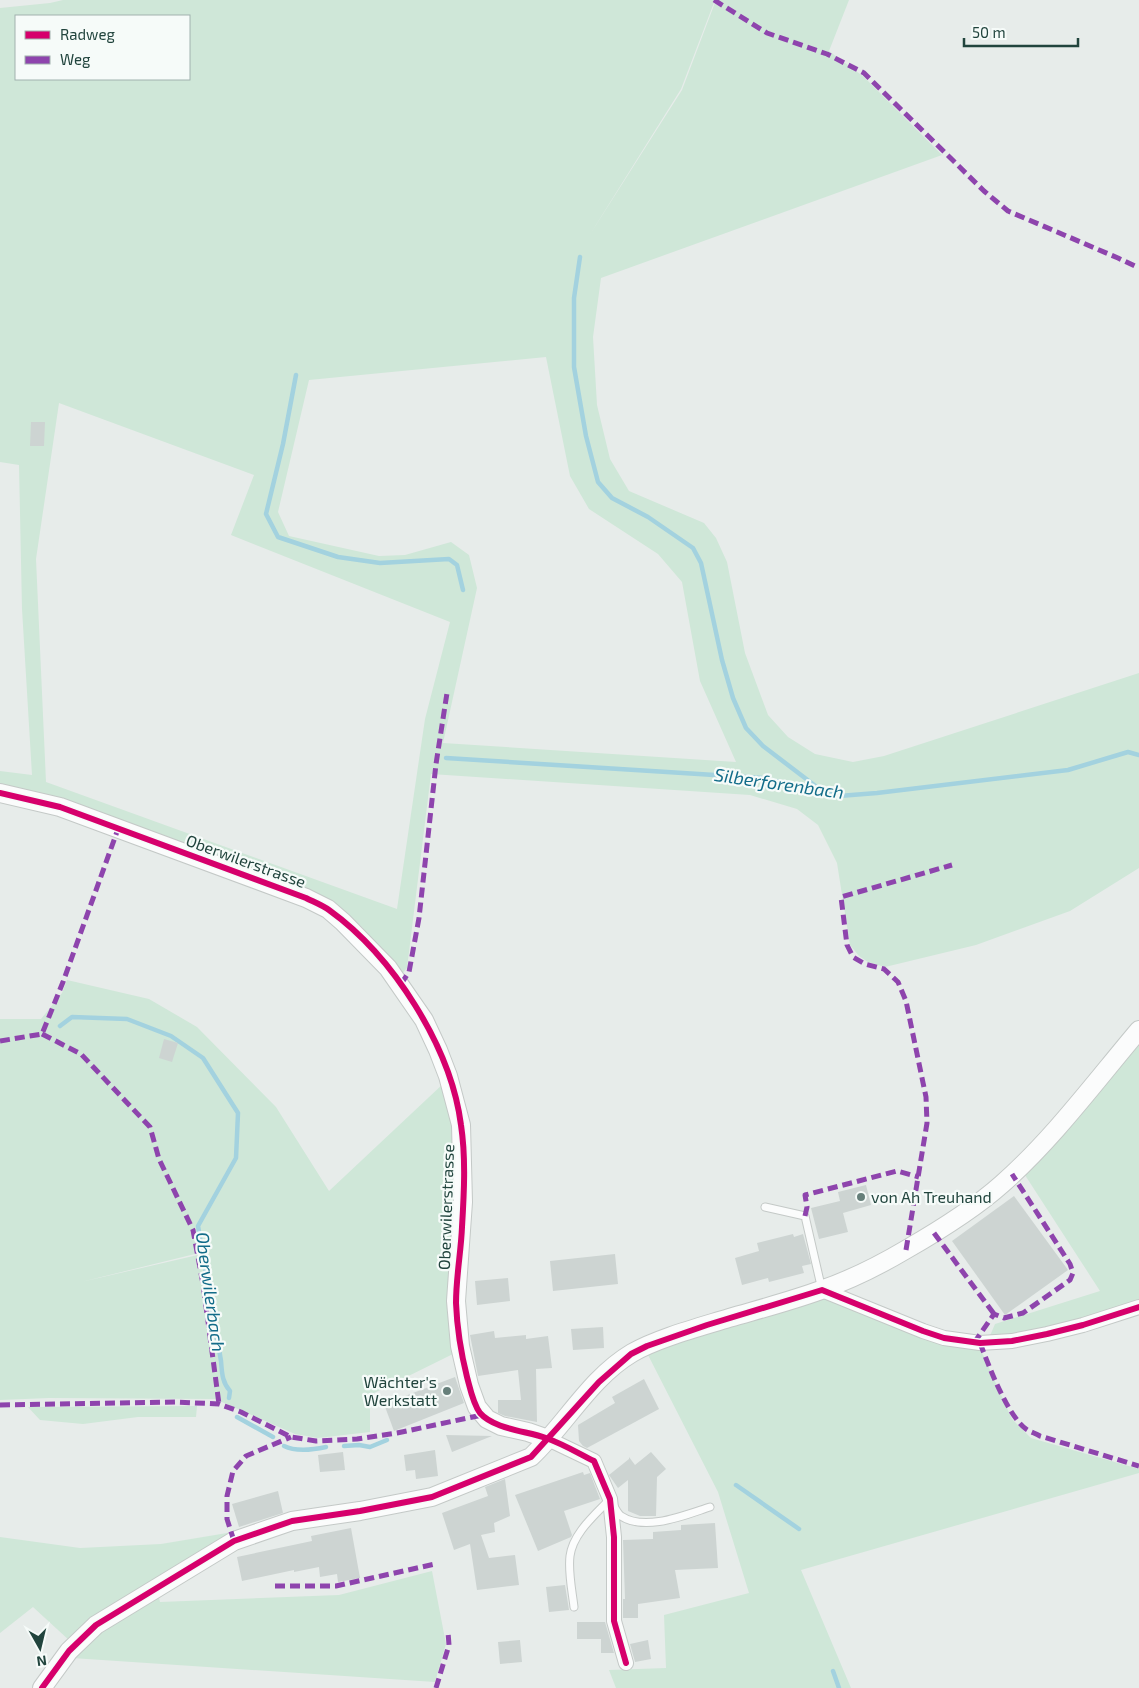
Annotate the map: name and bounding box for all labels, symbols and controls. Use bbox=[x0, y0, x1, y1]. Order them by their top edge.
legend bbox=[15, 15, 190, 80]
scale bar bbox=[964, 15, 1078, 47]
text: 50 m bbox=[972, 23, 1006, 41]
text: Radweg bbox=[60, 25, 115, 43]
text: Weg bbox=[60, 50, 91, 68]
water label: Silberforenbach bbox=[713, 763, 845, 803]
street label: Oberwilerstrasse bbox=[184, 830, 309, 891]
street label: Oberwilerstrasse bbox=[434, 1144, 457, 1270]
place label: von Ah Treuhand bbox=[871, 1187, 992, 1206]
marker: von Ah Treuhand bbox=[855, 1191, 867, 1203]
water label: Oberwilerbach bbox=[192, 1231, 230, 1353]
place label: Wächter's Werkstatt bbox=[364, 1372, 437, 1409]
marker: Wächter's Werkstatt bbox=[441, 1385, 453, 1397]
north arrow bbox=[15, 1623, 65, 1673]
text: N bbox=[36, 1652, 48, 1670]

